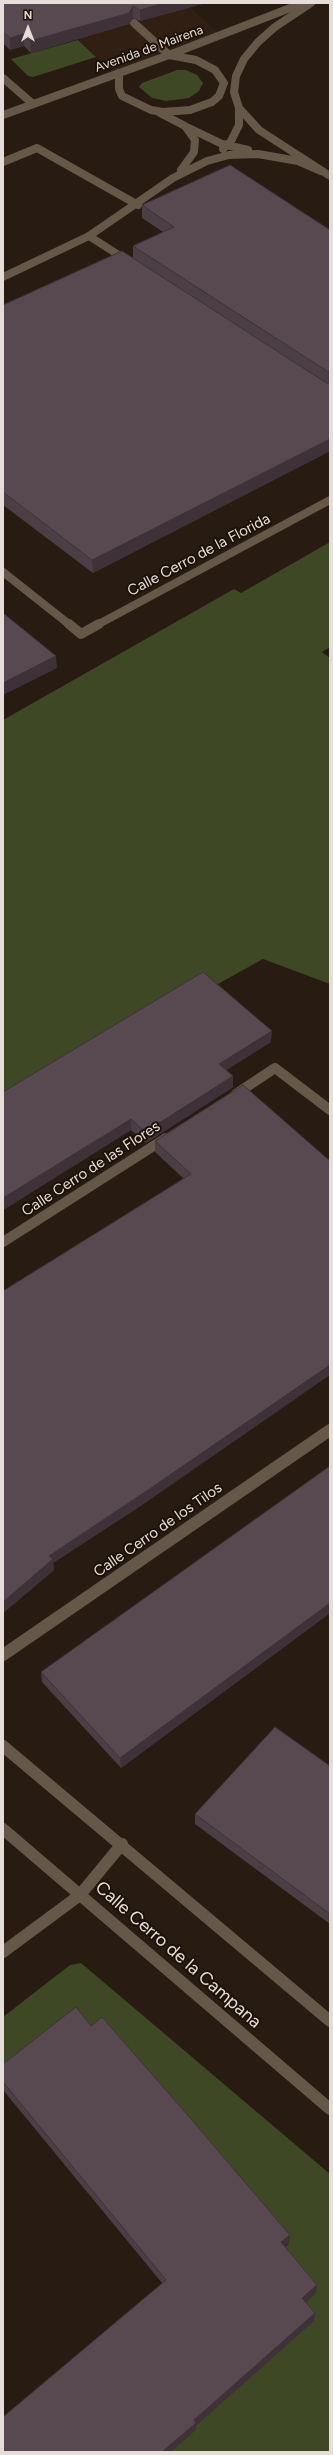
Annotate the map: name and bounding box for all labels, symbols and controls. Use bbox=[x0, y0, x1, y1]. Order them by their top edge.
north arrow bbox=[8, 8, 48, 48]
text: N bbox=[24, 9, 32, 22]
street label: Avenida de Mairena bbox=[93, 22, 205, 76]
street label: Calle Cerro de la Florida bbox=[125, 510, 273, 600]
street label: Calle Cerro de las Flores bbox=[18, 1118, 164, 1220]
street label: Calle Cerro de los Tilos bbox=[90, 1479, 226, 1581]
street label: Calle Cerro de la Campana bbox=[90, 1877, 266, 2033]

